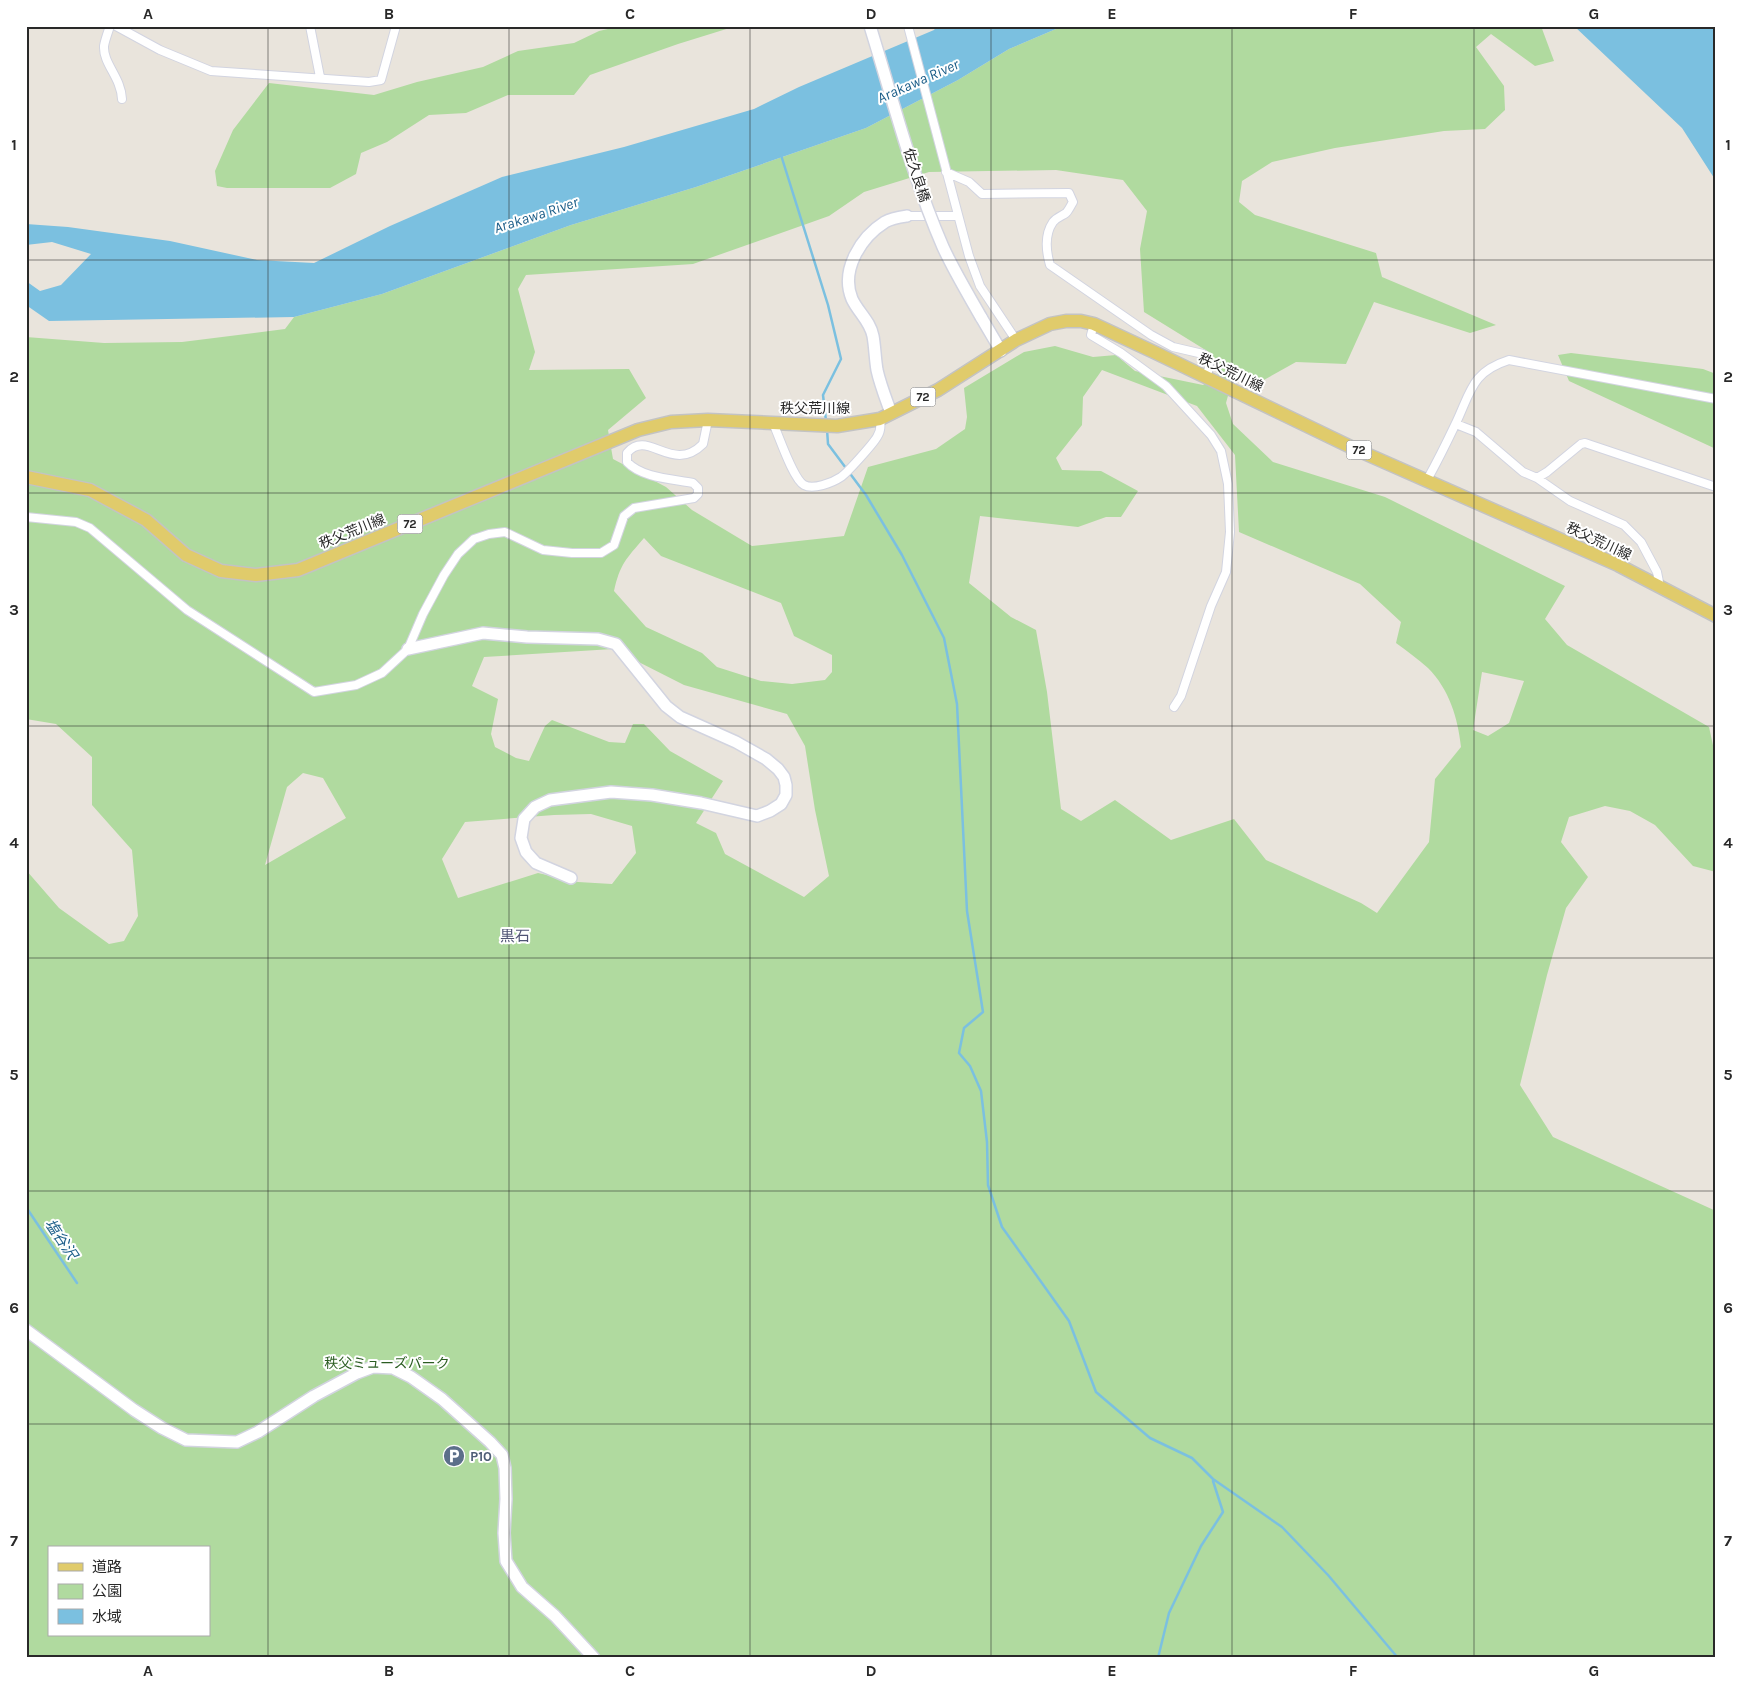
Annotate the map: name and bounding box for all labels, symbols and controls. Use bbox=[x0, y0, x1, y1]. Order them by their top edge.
text: A bbox=[143, 4, 153, 23]
text: B bbox=[384, 4, 394, 23]
text: C bbox=[625, 4, 635, 23]
text: D bbox=[866, 4, 877, 23]
text: E bbox=[1107, 4, 1117, 23]
text: F bbox=[1349, 4, 1358, 23]
text: G bbox=[1589, 4, 1599, 23]
water label: Arakawa River bbox=[874, 55, 962, 107]
text: 1 bbox=[11, 135, 17, 154]
text: 1 bbox=[1725, 135, 1731, 154]
street label: 佐久良橋 bbox=[900, 146, 933, 204]
water label: Arakawa River bbox=[492, 193, 581, 237]
street label: 秩父荒川線 bbox=[1196, 349, 1266, 395]
text: 2 bbox=[9, 367, 19, 386]
text: 2 bbox=[1723, 367, 1733, 386]
road number: 72 bbox=[910, 388, 936, 407]
street label: 秩父荒川線 bbox=[780, 400, 850, 417]
road number: 72 bbox=[1346, 440, 1372, 460]
street label: 秩父荒川線 bbox=[317, 510, 388, 552]
road number: 72 bbox=[398, 514, 422, 534]
street label: 秩父荒川線 bbox=[1563, 519, 1634, 564]
text: 3 bbox=[9, 600, 19, 619]
text: 3 bbox=[1723, 600, 1733, 619]
text: 4 bbox=[9, 833, 19, 852]
text: 4 bbox=[1723, 833, 1733, 852]
district label: 黒石 bbox=[500, 927, 530, 945]
text: 5 bbox=[9, 1065, 19, 1084]
text: 5 bbox=[1723, 1065, 1733, 1084]
water label: 塩谷沢 bbox=[41, 1215, 82, 1264]
text: 6 bbox=[9, 1298, 19, 1317]
text: 6 bbox=[1723, 1298, 1733, 1317]
park label: 秩父ミューズパーク bbox=[324, 1355, 450, 1372]
parking icon: P10 bbox=[442, 1444, 466, 1468]
place label: P10 bbox=[470, 1448, 492, 1465]
text: 7 bbox=[10, 1531, 18, 1550]
text: 7 bbox=[1724, 1531, 1732, 1550]
legend bbox=[48, 1546, 210, 1636]
text: 道路 bbox=[92, 1558, 122, 1576]
text: 公園 bbox=[92, 1582, 122, 1600]
text: 水域 bbox=[92, 1608, 122, 1626]
text: A bbox=[143, 1661, 153, 1680]
text: B bbox=[384, 1661, 394, 1680]
text: C bbox=[625, 1661, 635, 1680]
text: D bbox=[866, 1661, 877, 1680]
text: E bbox=[1107, 1661, 1117, 1680]
text: F bbox=[1349, 1661, 1358, 1680]
text: G bbox=[1589, 1661, 1599, 1680]

